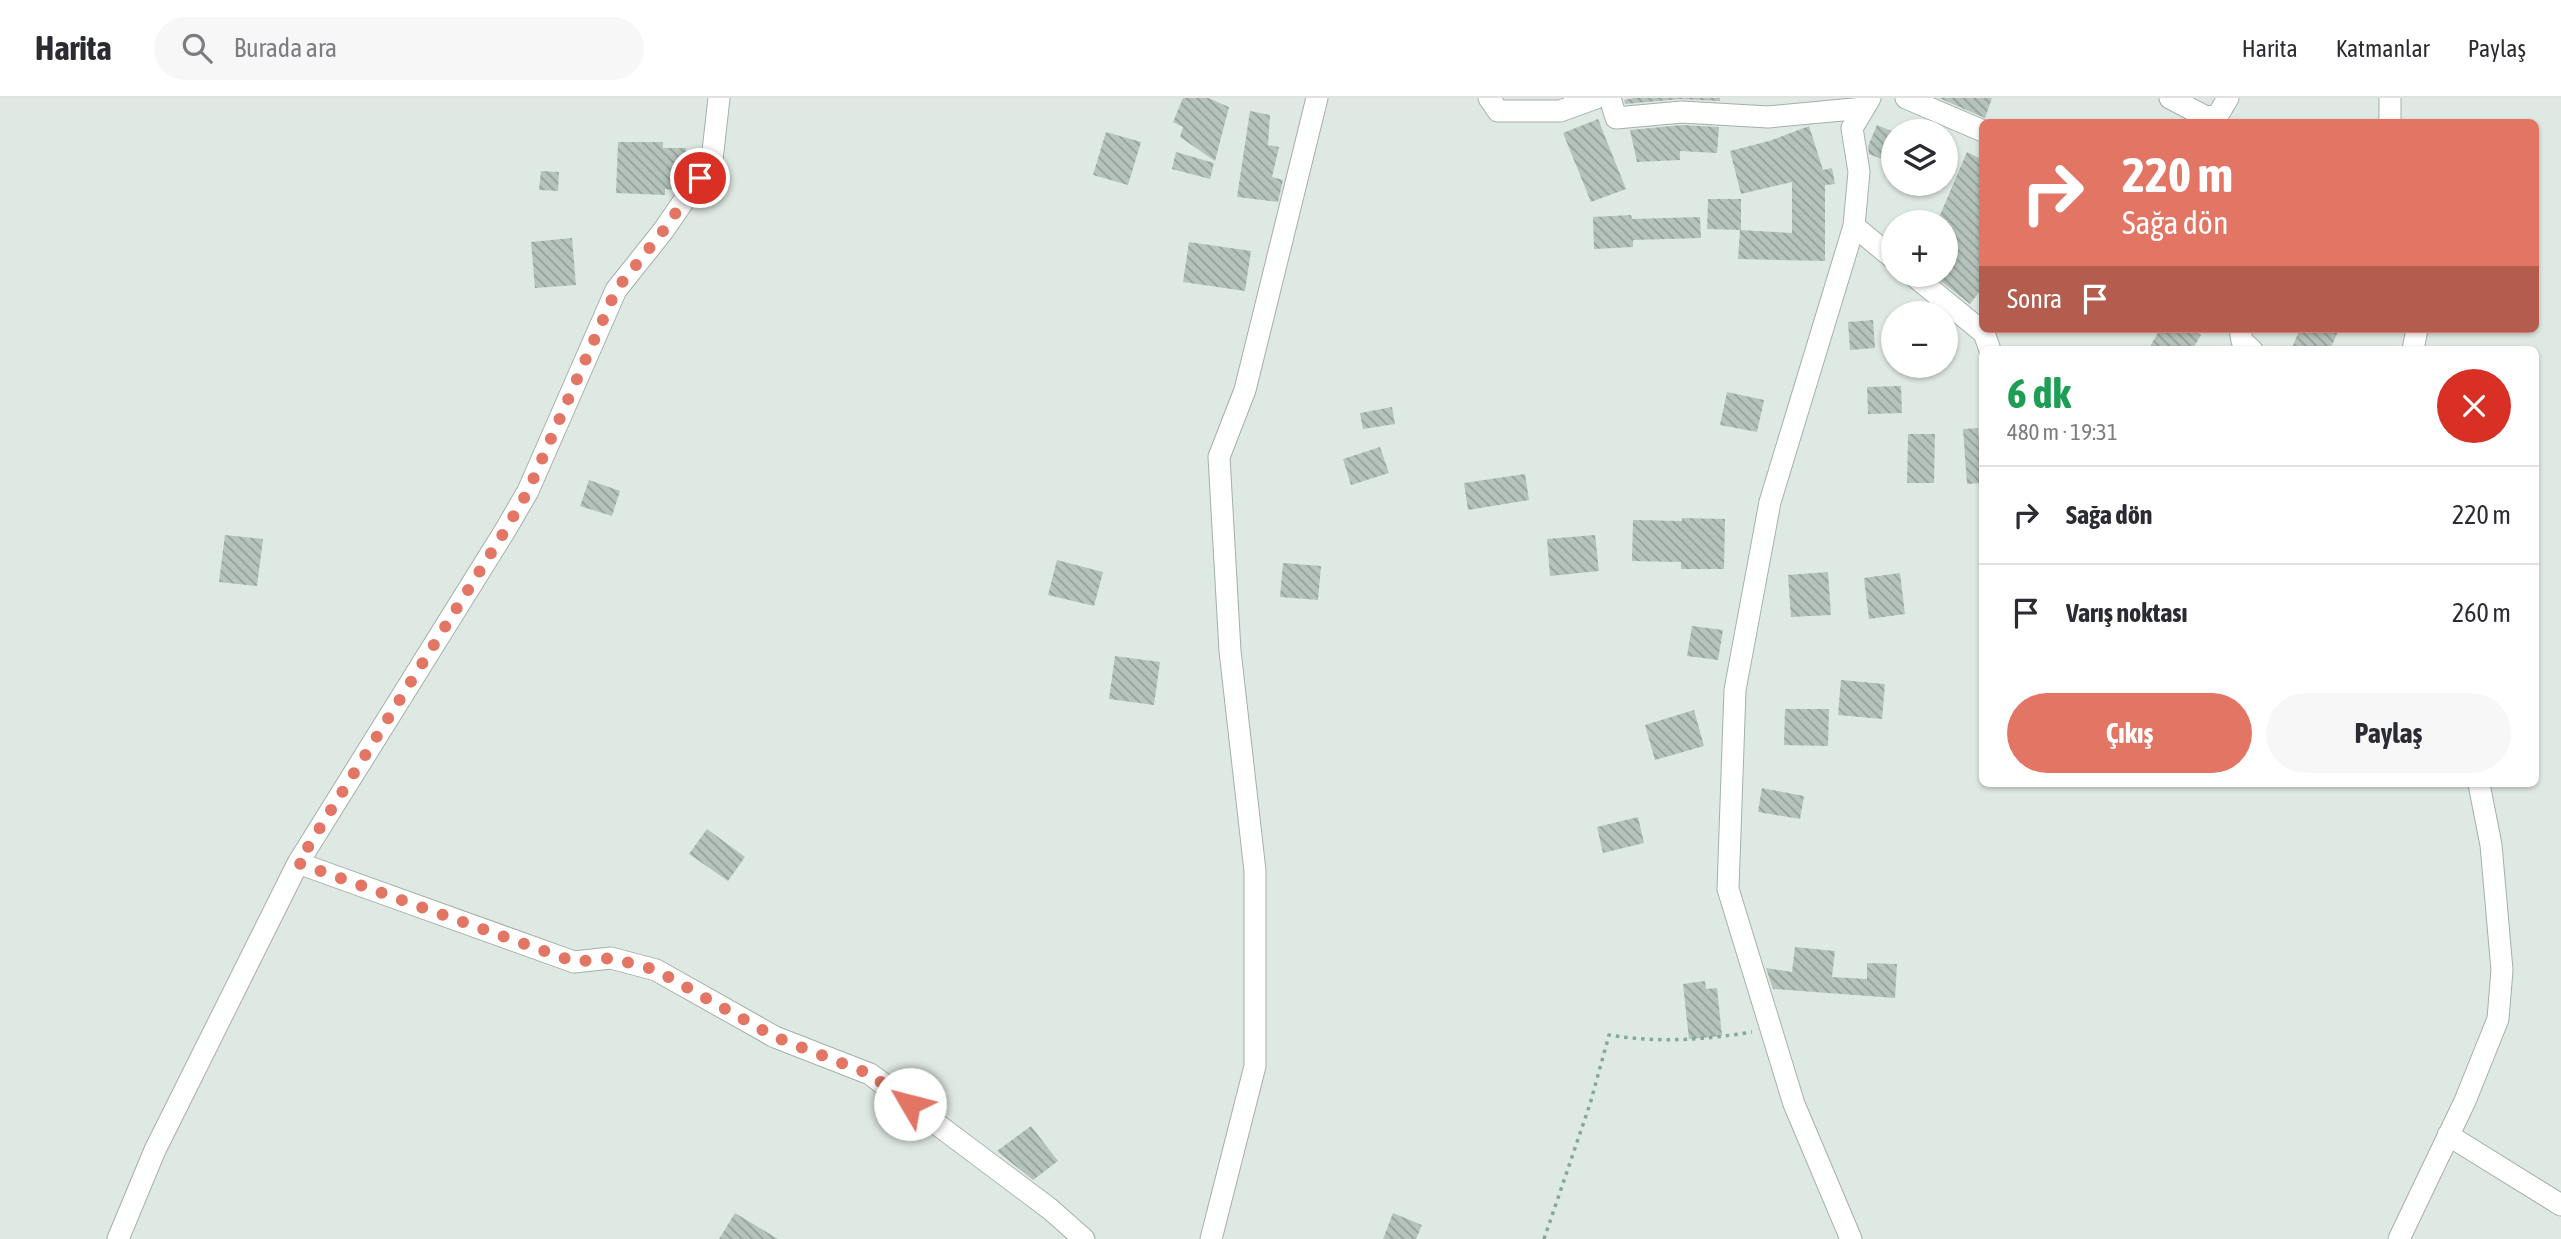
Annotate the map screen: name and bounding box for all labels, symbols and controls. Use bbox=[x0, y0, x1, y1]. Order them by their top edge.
search box bbox=[154, 17, 644, 80]
text: Harita bbox=[35, 29, 112, 67]
icon: search bbox=[178, 29, 216, 67]
text: Burada ara bbox=[234, 33, 337, 63]
text: Harita bbox=[2242, 35, 2298, 62]
text: Katmanlar bbox=[2336, 35, 2430, 62]
text: Paylaş bbox=[2468, 35, 2526, 62]
map controls bbox=[1881, 119, 1958, 378]
button: layers bbox=[1881, 119, 1958, 196]
text: 220 m bbox=[2122, 146, 2233, 202]
icon: right bbox=[2007, 147, 2098, 238]
pin bbox=[670, 148, 730, 208]
icon: arrive bbox=[681, 159, 719, 197]
text: Sağa dön bbox=[2122, 204, 2228, 241]
button: + bbox=[1881, 210, 1958, 287]
icon: arrive bbox=[2076, 280, 2114, 318]
text: Sonra bbox=[2007, 284, 2062, 314]
button: − bbox=[1881, 301, 1958, 378]
text: 6 dk bbox=[2007, 369, 2071, 417]
button: close bbox=[2437, 369, 2511, 443]
text: 480 m · 19:31 bbox=[2007, 419, 2118, 445]
icon: right bbox=[2007, 496, 2045, 534]
text: Sağa dön bbox=[2066, 500, 2152, 530]
text: 220 m bbox=[2452, 500, 2511, 530]
icon: arrive bbox=[2007, 594, 2045, 632]
text: Varış noktası bbox=[2066, 598, 2187, 628]
text: 260 m bbox=[2452, 598, 2511, 628]
button: Çıkış bbox=[2007, 693, 2252, 773]
button: Paylaş bbox=[2266, 693, 2511, 773]
position arrow bbox=[873, 1067, 947, 1141]

